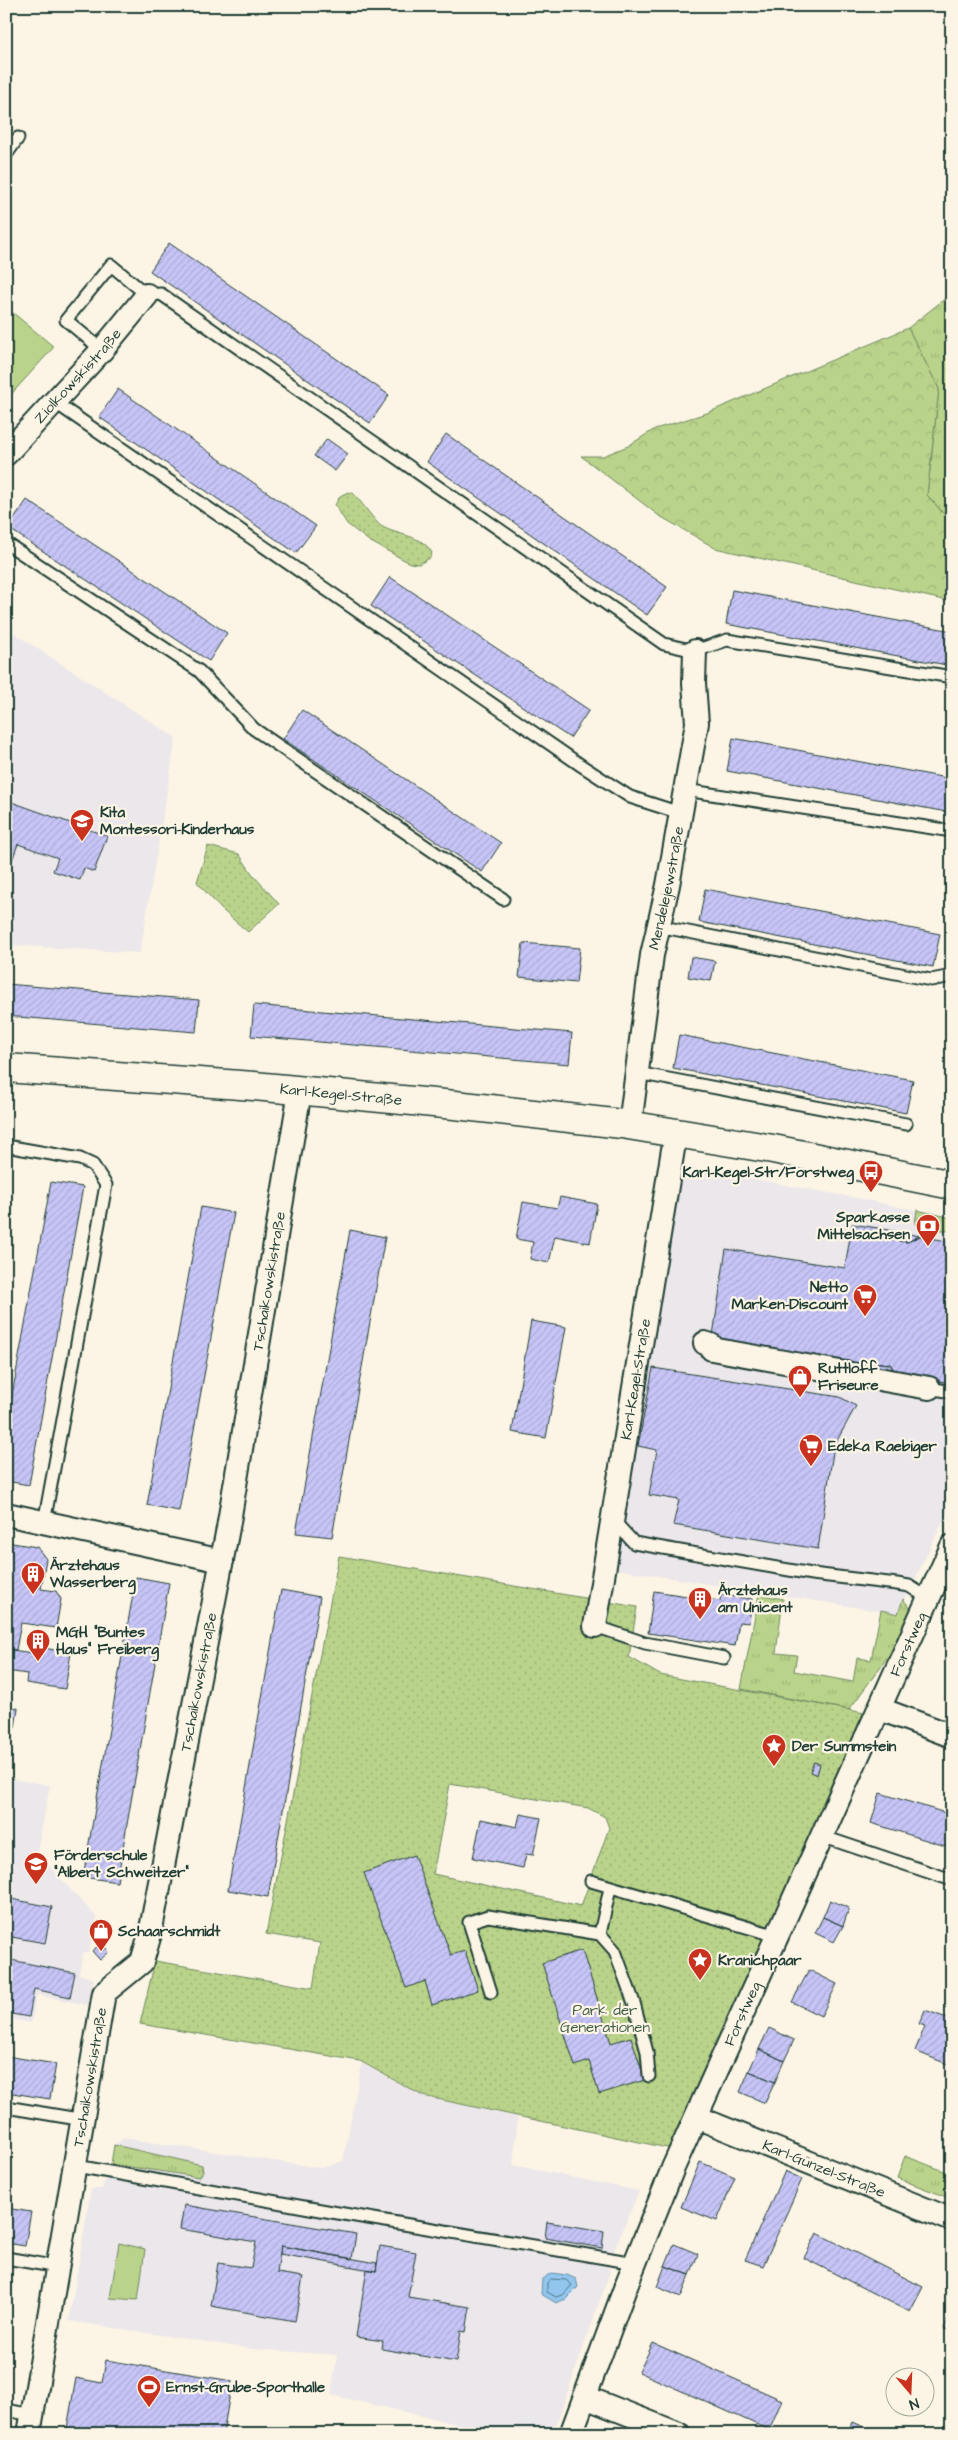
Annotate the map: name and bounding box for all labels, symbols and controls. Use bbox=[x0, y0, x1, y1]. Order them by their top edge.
street label: Ziolkowskistraße bbox=[29, 324, 126, 428]
place label: Kita Montessori-Kinderhaus bbox=[100, 802, 255, 840]
school or university icon: Kita Montessori-Kinderhaus bbox=[69, 808, 95, 842]
street label: Mendelejewstraße bbox=[643, 824, 689, 952]
street label: Karl-Kegel-Straße bbox=[279, 1078, 403, 1110]
bus stop icon: Karl-Kegel-Str/Forstweg bbox=[858, 1159, 884, 1193]
place label: Karl-Kegel-Str/Forstweg bbox=[682, 1162, 854, 1185]
place label: Sparkasse Mittelsachsen bbox=[817, 1207, 910, 1245]
street label: Tschaikowskistraße bbox=[247, 1210, 290, 1352]
bank icon: Sparkasse Mittelsachsen bbox=[915, 1213, 941, 1247]
place label: Netto Marken-Discount bbox=[732, 1277, 849, 1315]
supermarket icon: Netto Marken-Discount bbox=[852, 1283, 878, 1317]
street label: Karl-Kegel-Straße bbox=[615, 1317, 656, 1441]
place label: Ruttloff Friseure bbox=[818, 1358, 879, 1396]
shop icon: Ruttloff Friseure bbox=[787, 1364, 813, 1398]
supermarket icon: Edeka Raebiger bbox=[798, 1433, 824, 1467]
place label: Edeka Raebiger bbox=[828, 1436, 938, 1459]
place label: Ärztehaus Wasserberg bbox=[49, 1555, 136, 1595]
building icon: Ärztehaus Wasserberg bbox=[20, 1561, 46, 1595]
place label: Ärztehaus am Unicent bbox=[717, 1580, 794, 1618]
building icon: Ärztehaus am Unicent bbox=[687, 1586, 713, 1620]
street label: Forstweg bbox=[884, 1608, 933, 1680]
street label: Tschaikowskistraße bbox=[175, 1611, 222, 1753]
place label: MGH "Buntes Haus" Freiberg bbox=[56, 1622, 159, 1662]
building icon: MGH "Buntes Haus" Freiberg bbox=[25, 1628, 51, 1662]
place icon: Der Summstein bbox=[761, 1733, 787, 1767]
place label: Der Summstein bbox=[792, 1736, 897, 1757]
place label: Förderschule "Albert Schweitzer" bbox=[54, 1845, 189, 1883]
school or university icon: Förderschule "Albert Schweitzer" bbox=[23, 1851, 49, 1885]
shop icon: Schaarschmidt bbox=[88, 1918, 114, 1952]
place label: Schaarschmidt bbox=[117, 1921, 221, 1942]
place icon: Kranichpaar bbox=[687, 1947, 713, 1981]
place label: Kranichpaar bbox=[718, 1950, 802, 1971]
street label: Forstweg bbox=[719, 1978, 767, 2049]
park label: Park der Generationen bbox=[560, 2000, 650, 2038]
street label: Tschaikowskistraße bbox=[68, 2006, 112, 2148]
street label: Karl-Günzel-Straße bbox=[760, 2134, 889, 2203]
north arrow bbox=[886, 2368, 936, 2418]
sports icon: Ernst-Grube-Sporthalle bbox=[136, 2374, 162, 2408]
place label: Ernst-Grube-Sporthalle bbox=[166, 2377, 325, 2398]
text: N bbox=[906, 2392, 921, 2414]

